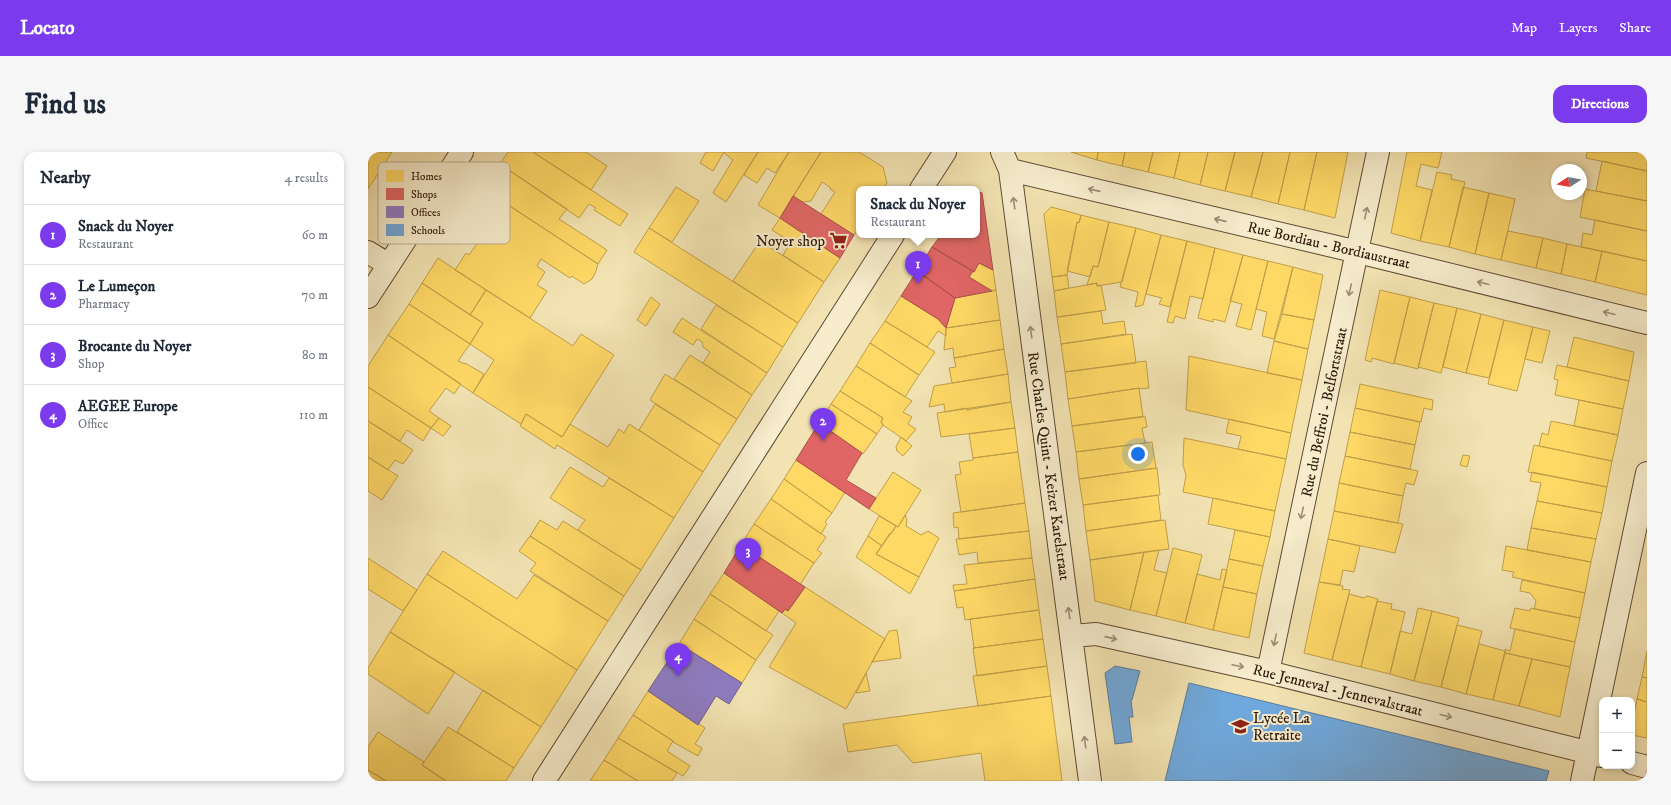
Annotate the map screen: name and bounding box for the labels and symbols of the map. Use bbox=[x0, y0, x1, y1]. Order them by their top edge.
legend bbox=[378, 162, 510, 244]
north arrow bbox=[1551, 164, 1587, 200]
text: Homes bbox=[411, 170, 442, 184]
one-way arrow bbox=[1088, 186, 1101, 193]
text: Shops bbox=[411, 188, 437, 202]
one-way arrow bbox=[1010, 197, 1018, 210]
text: Offices bbox=[411, 206, 441, 220]
one-way arrow bbox=[1362, 207, 1370, 220]
one-way arrow bbox=[1214, 215, 1227, 223]
street label: Rue Bordiau - Bordiaustraat bbox=[1246, 217, 1412, 274]
text: Schools bbox=[411, 224, 445, 238]
supermarket icon: Noyer shop bbox=[828, 231, 848, 251]
place label: Noyer shop bbox=[756, 232, 825, 251]
pin: 1 bbox=[905, 251, 931, 284]
one-way arrow bbox=[1477, 278, 1490, 286]
one-way arrow bbox=[1345, 283, 1353, 296]
one-way arrow bbox=[1603, 309, 1616, 317]
street label: Rue du Beffroi - Belfortstraat bbox=[1297, 325, 1352, 499]
one-way arrow bbox=[1027, 326, 1035, 339]
street label: Rue Charles Quint - Keizer Karelstraat bbox=[1023, 351, 1074, 582]
pin: 2 bbox=[810, 408, 836, 441]
your location bbox=[1128, 444, 1148, 464]
one-way arrow bbox=[1298, 506, 1306, 519]
pin: 3 bbox=[735, 538, 761, 571]
one-way arrow bbox=[1065, 607, 1073, 620]
one-way arrow bbox=[1271, 633, 1279, 646]
one-way arrow bbox=[1104, 634, 1117, 642]
pin: 4 bbox=[665, 643, 691, 676]
street label: Rue Jenneval - Jennevalstraat bbox=[1251, 660, 1425, 721]
one-way arrow bbox=[1231, 662, 1244, 670]
place label: Lycée La Retraite bbox=[1253, 709, 1311, 745]
one-way arrow bbox=[1439, 713, 1452, 721]
school or university icon: Lycée La Retraite bbox=[1230, 717, 1250, 737]
one-way arrow bbox=[1082, 736, 1089, 749]

